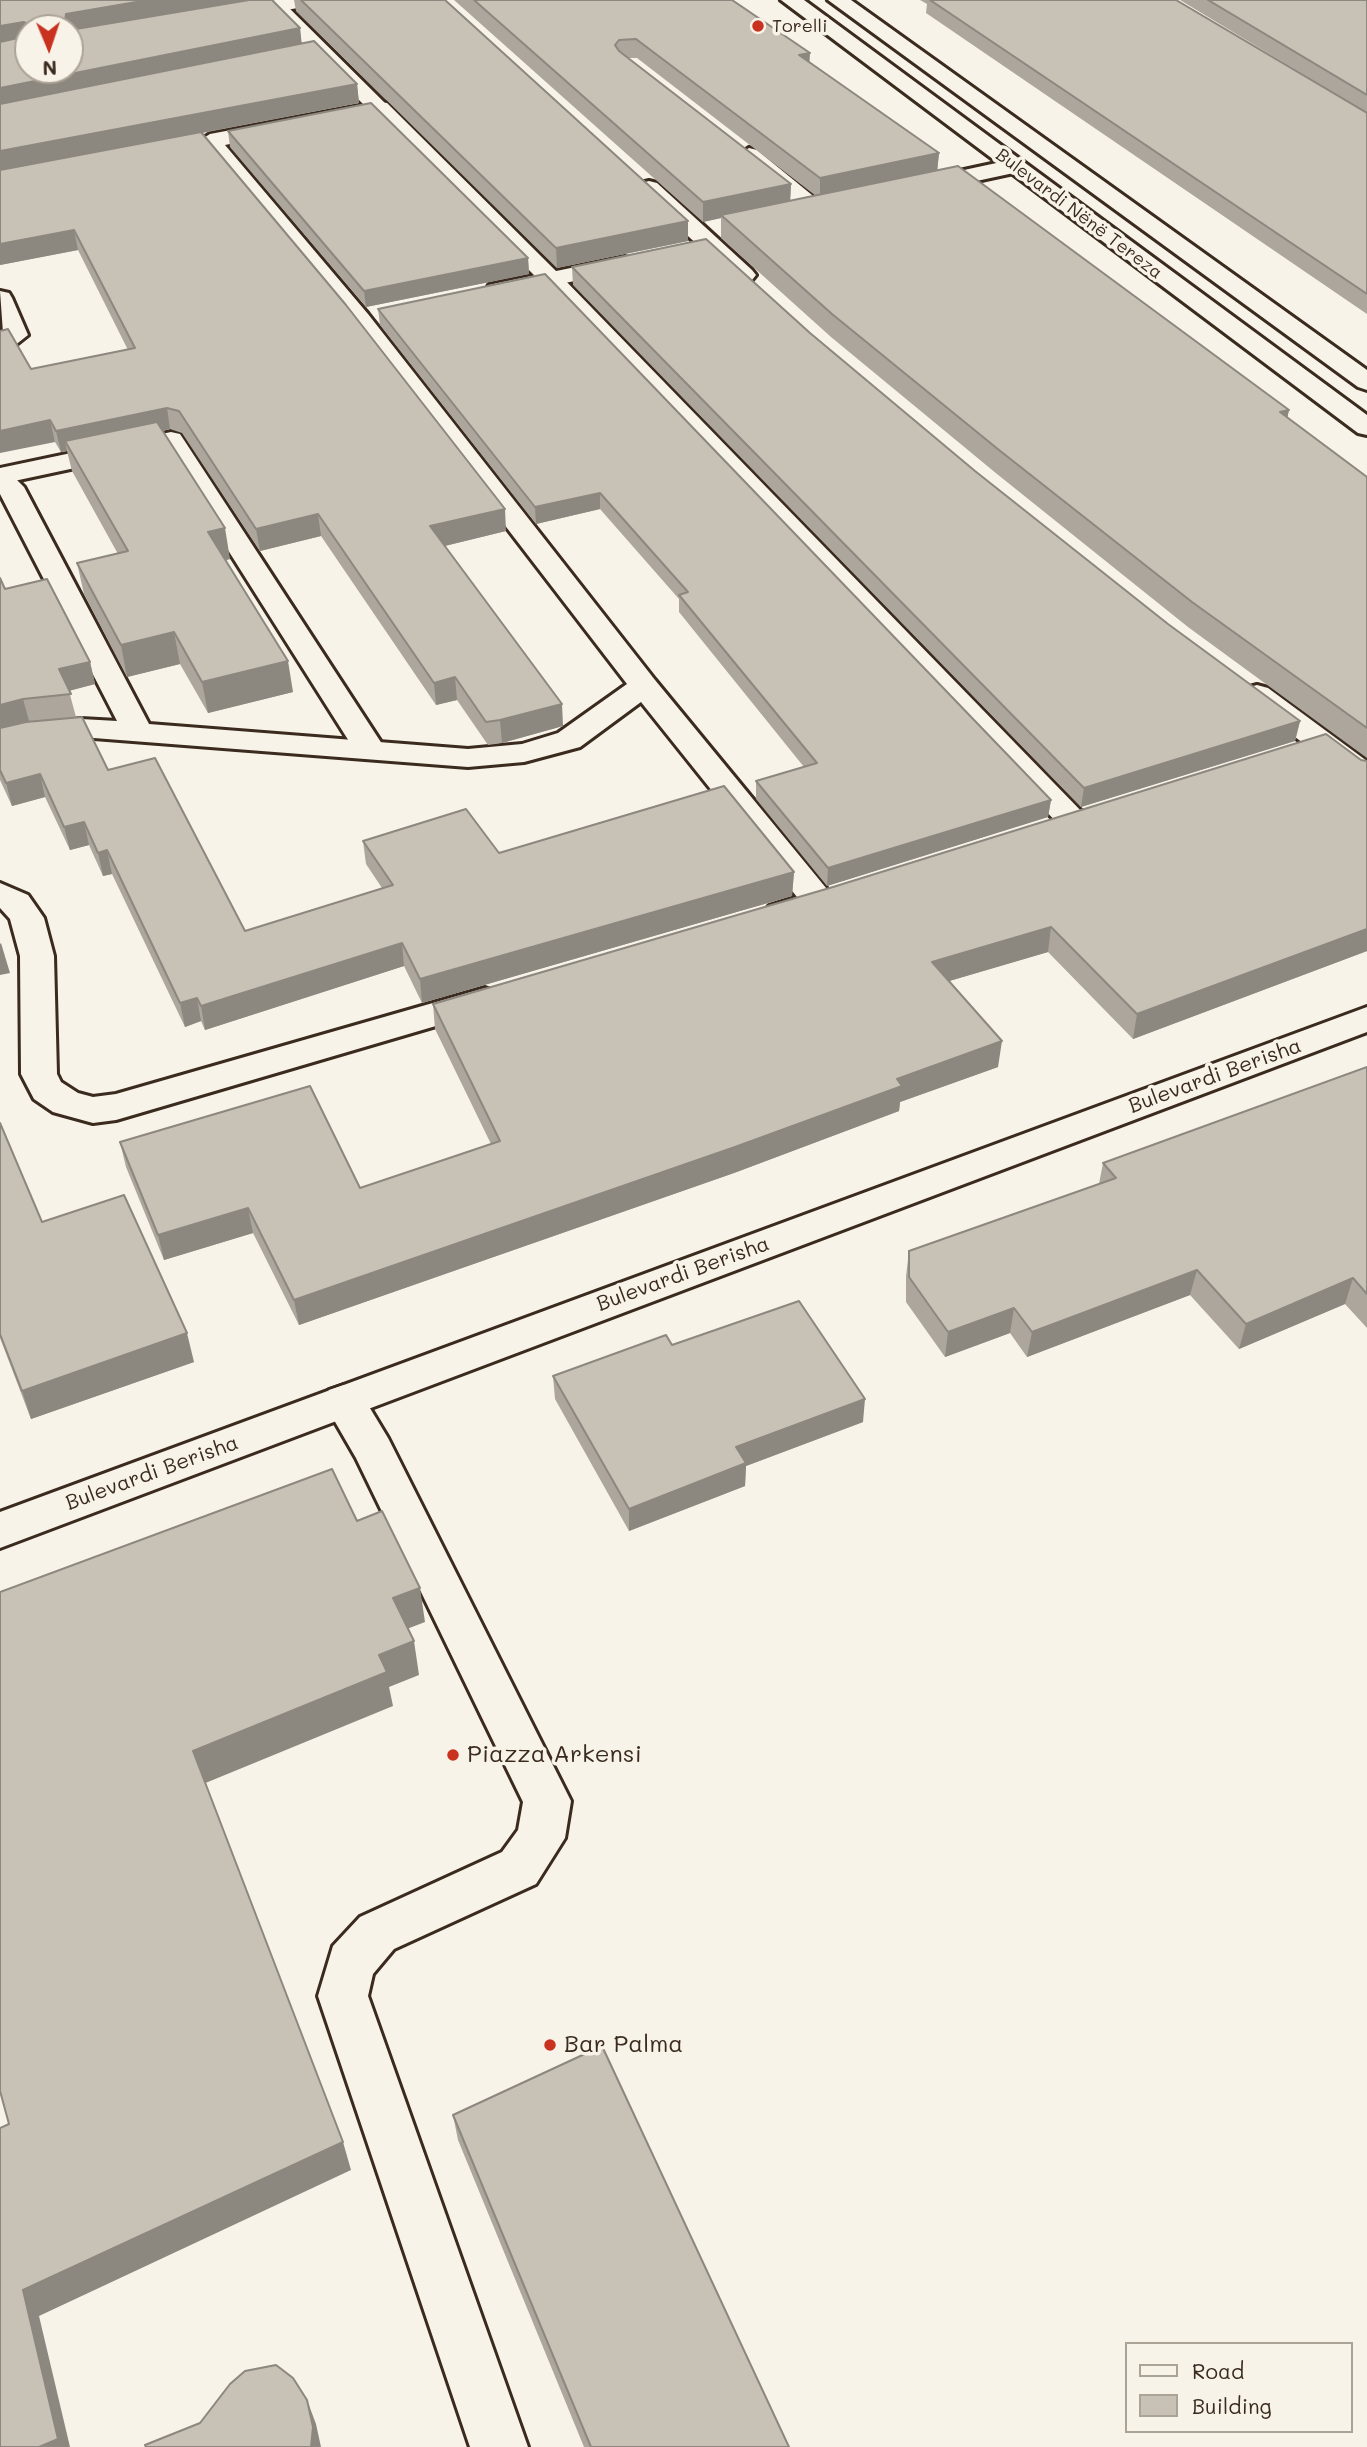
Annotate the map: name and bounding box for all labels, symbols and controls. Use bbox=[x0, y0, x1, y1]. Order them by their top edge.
north arrow bbox=[14, 14, 84, 84]
place label: Torelli bbox=[772, 15, 827, 37]
marker: Torelli bbox=[750, 18, 766, 34]
text: N bbox=[42, 56, 57, 81]
street label: Bulevardi Nënë Tereza bbox=[991, 144, 1167, 284]
street label: Bulevardi Berisha bbox=[1125, 1033, 1305, 1119]
street label: Bulevardi Berisha bbox=[593, 1231, 773, 1317]
street label: Bulevardi Berisha bbox=[62, 1430, 242, 1516]
place label: Piazza Arkensi bbox=[467, 1741, 642, 1769]
marker: Piazza Arkensi bbox=[445, 1747, 461, 1763]
place label: Bar Palma bbox=[564, 2031, 683, 2059]
marker: Bar Palma bbox=[542, 2037, 558, 2053]
legend bbox=[1126, 2342, 1353, 2433]
text: Road bbox=[1192, 2357, 1244, 2384]
text: Building bbox=[1192, 2392, 1272, 2419]

